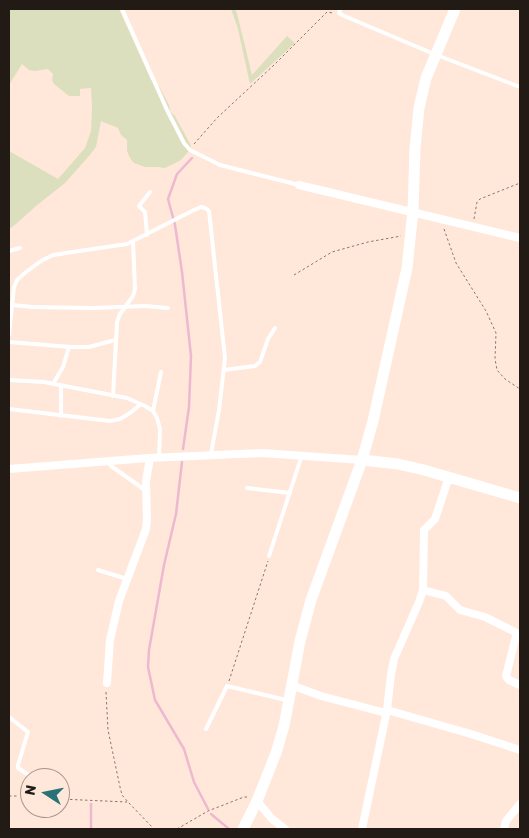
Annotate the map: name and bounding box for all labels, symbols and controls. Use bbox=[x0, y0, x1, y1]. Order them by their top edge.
north arrow bbox=[20, 768, 70, 818]
text: N bbox=[21, 784, 40, 797]

